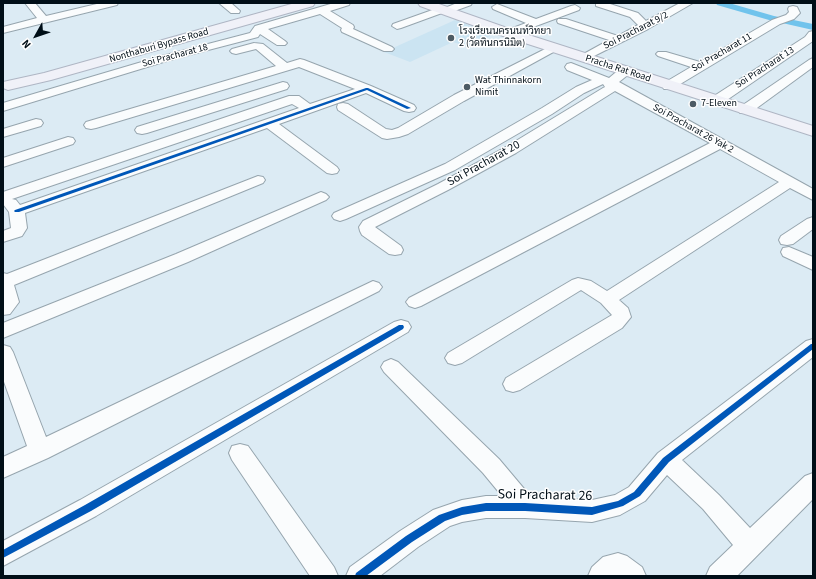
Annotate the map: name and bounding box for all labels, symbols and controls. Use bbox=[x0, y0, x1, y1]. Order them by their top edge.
street label: Soi Pracharat 9/2 bbox=[602, 10, 670, 52]
north arrow bbox=[16, 16, 56, 56]
street label: Nonthaburi Bypass Road bbox=[108, 26, 210, 66]
place label: โรงเรียนนครนนท์วิทยา 2 (วัดทินกรนิมิต) bbox=[459, 26, 551, 50]
street label: Soi Pracharat 11 bbox=[690, 31, 754, 75]
marker: โรงเรียนนครนนท์วิทยา 2 (วัดทินกรนิมิต) bbox=[446, 33, 456, 43]
text: N bbox=[18, 36, 35, 52]
street label: Soi Pracharat 18 bbox=[141, 41, 209, 71]
street label: Soi Pracharat 13 bbox=[733, 45, 797, 91]
street label: Pracha Rat Road bbox=[584, 53, 652, 85]
place label: Wat Thinnakorn Nimit bbox=[475, 75, 541, 98]
marker: Wat Thinnakorn Nimit bbox=[462, 82, 472, 92]
place label: 7-Eleven bbox=[701, 98, 737, 110]
marker: 7-Eleven bbox=[688, 99, 698, 109]
street label: Soi Pracharat 26 Yak 2 bbox=[650, 102, 736, 156]
street label: Soi Pracharat 20 bbox=[445, 138, 523, 190]
street label: Soi Pracharat 26 bbox=[498, 487, 592, 505]

